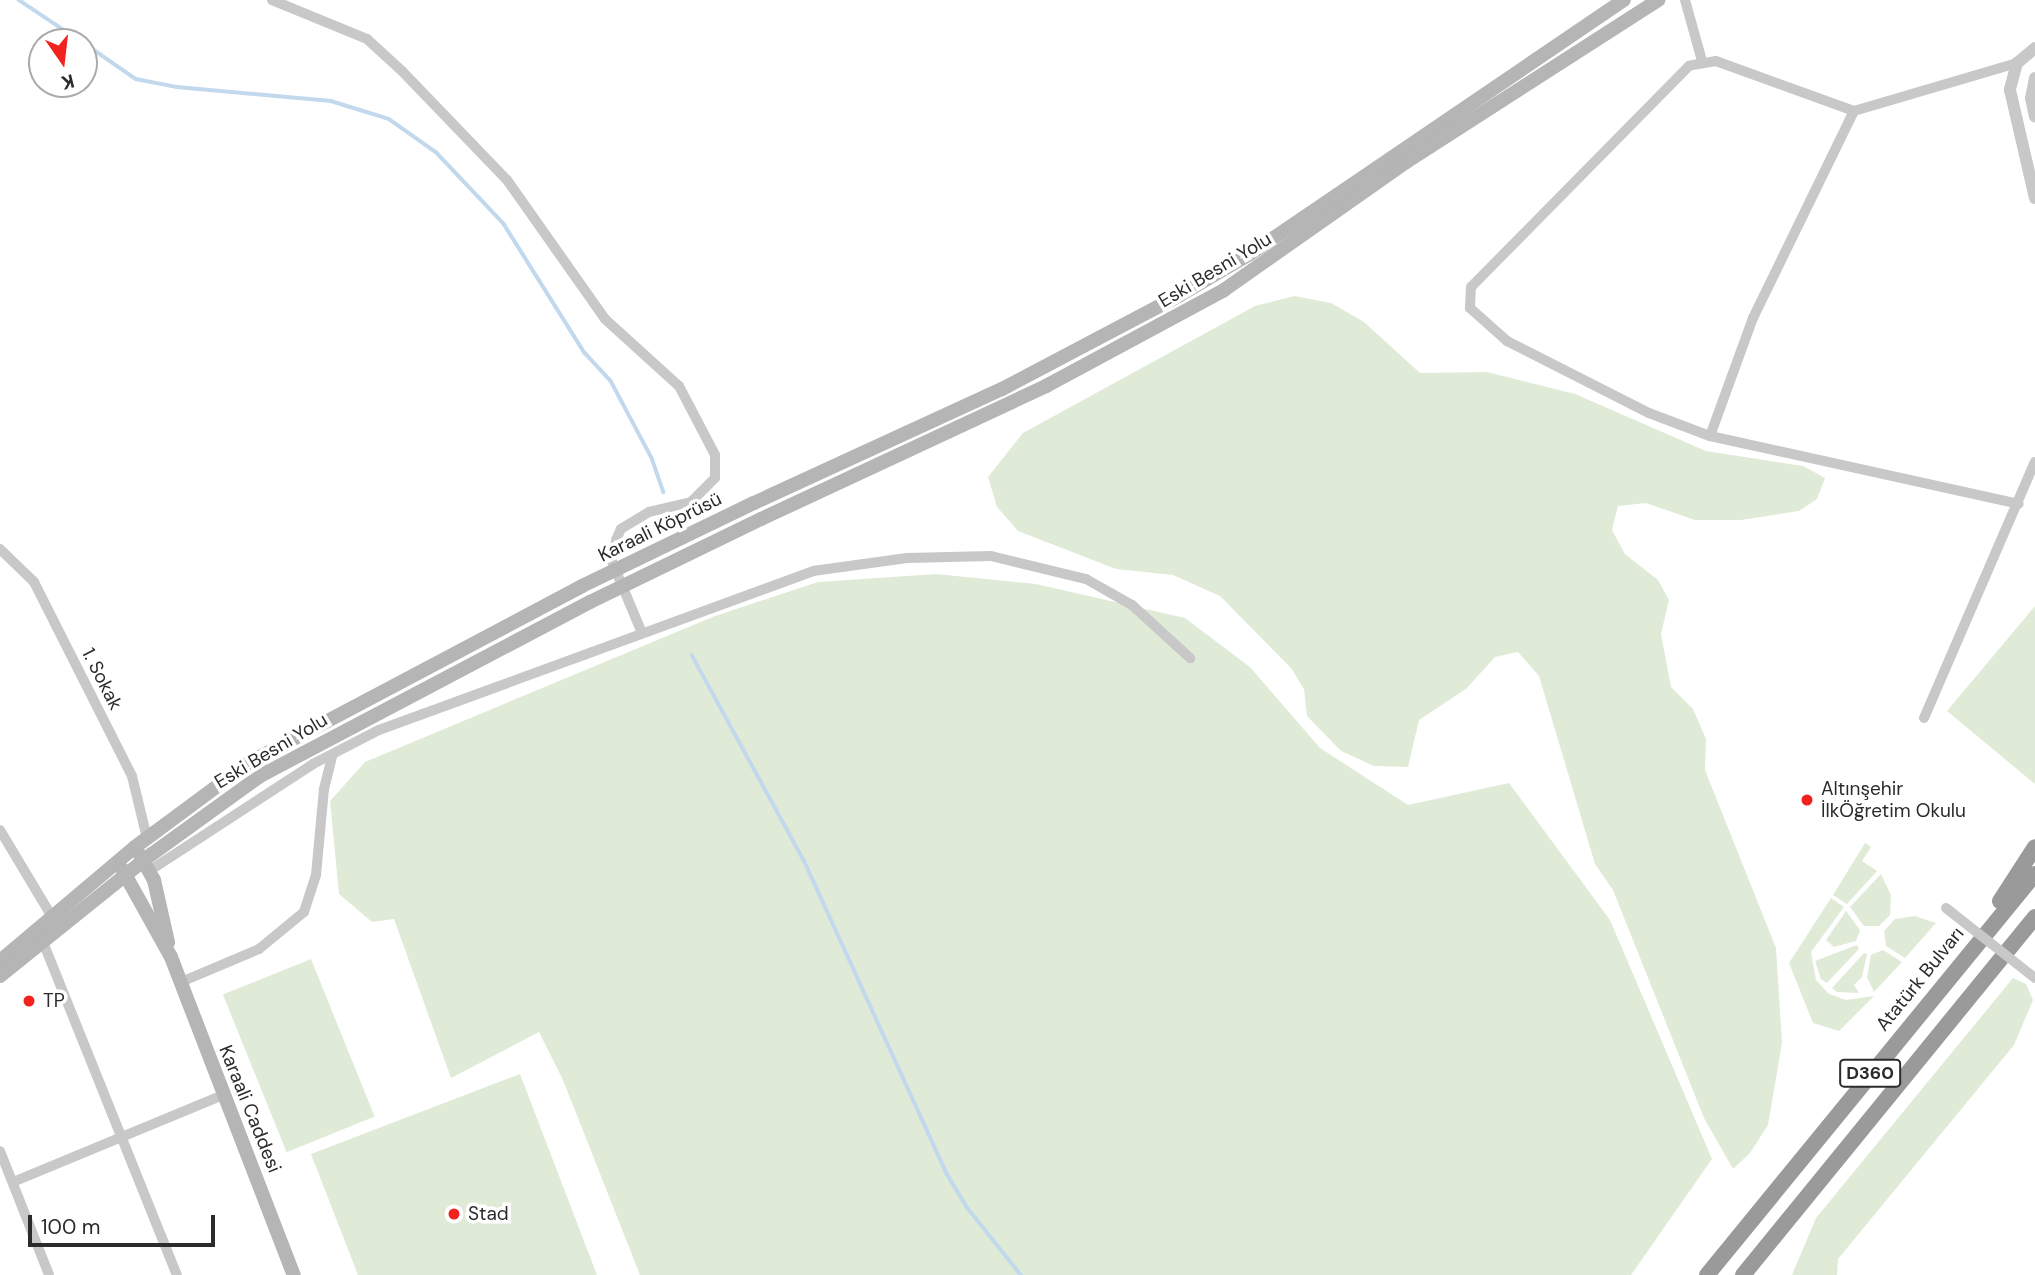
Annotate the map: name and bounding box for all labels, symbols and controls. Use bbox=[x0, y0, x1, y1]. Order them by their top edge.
north arrow bbox=[28, 28, 98, 98]
text: K bbox=[59, 68, 77, 96]
street label: Eski Besni Yolu bbox=[1154, 227, 1276, 313]
street label: Karaali Köprüsü bbox=[595, 487, 725, 567]
street label: 1. Sokak bbox=[77, 644, 127, 714]
street label: Eski Besni Yolu bbox=[210, 708, 332, 794]
place label: Altınşehir İlkÖğretim Okulu bbox=[1821, 778, 1966, 822]
marker: Altınşehir İlkÖğretim Okulu bbox=[1799, 792, 1815, 808]
street label: Atatürk Bulvarı bbox=[1871, 922, 1969, 1036]
place label: TP bbox=[43, 990, 65, 1012]
marker: TP bbox=[21, 993, 37, 1009]
street label: Karaali Caddesi bbox=[214, 1042, 286, 1176]
road number: D360 bbox=[1839, 1058, 1902, 1088]
scale bar bbox=[32, 1202, 219, 1246]
place label: Stad bbox=[468, 1203, 509, 1225]
marker: Stad bbox=[446, 1206, 462, 1222]
text: 100 m bbox=[41, 1213, 101, 1241]

